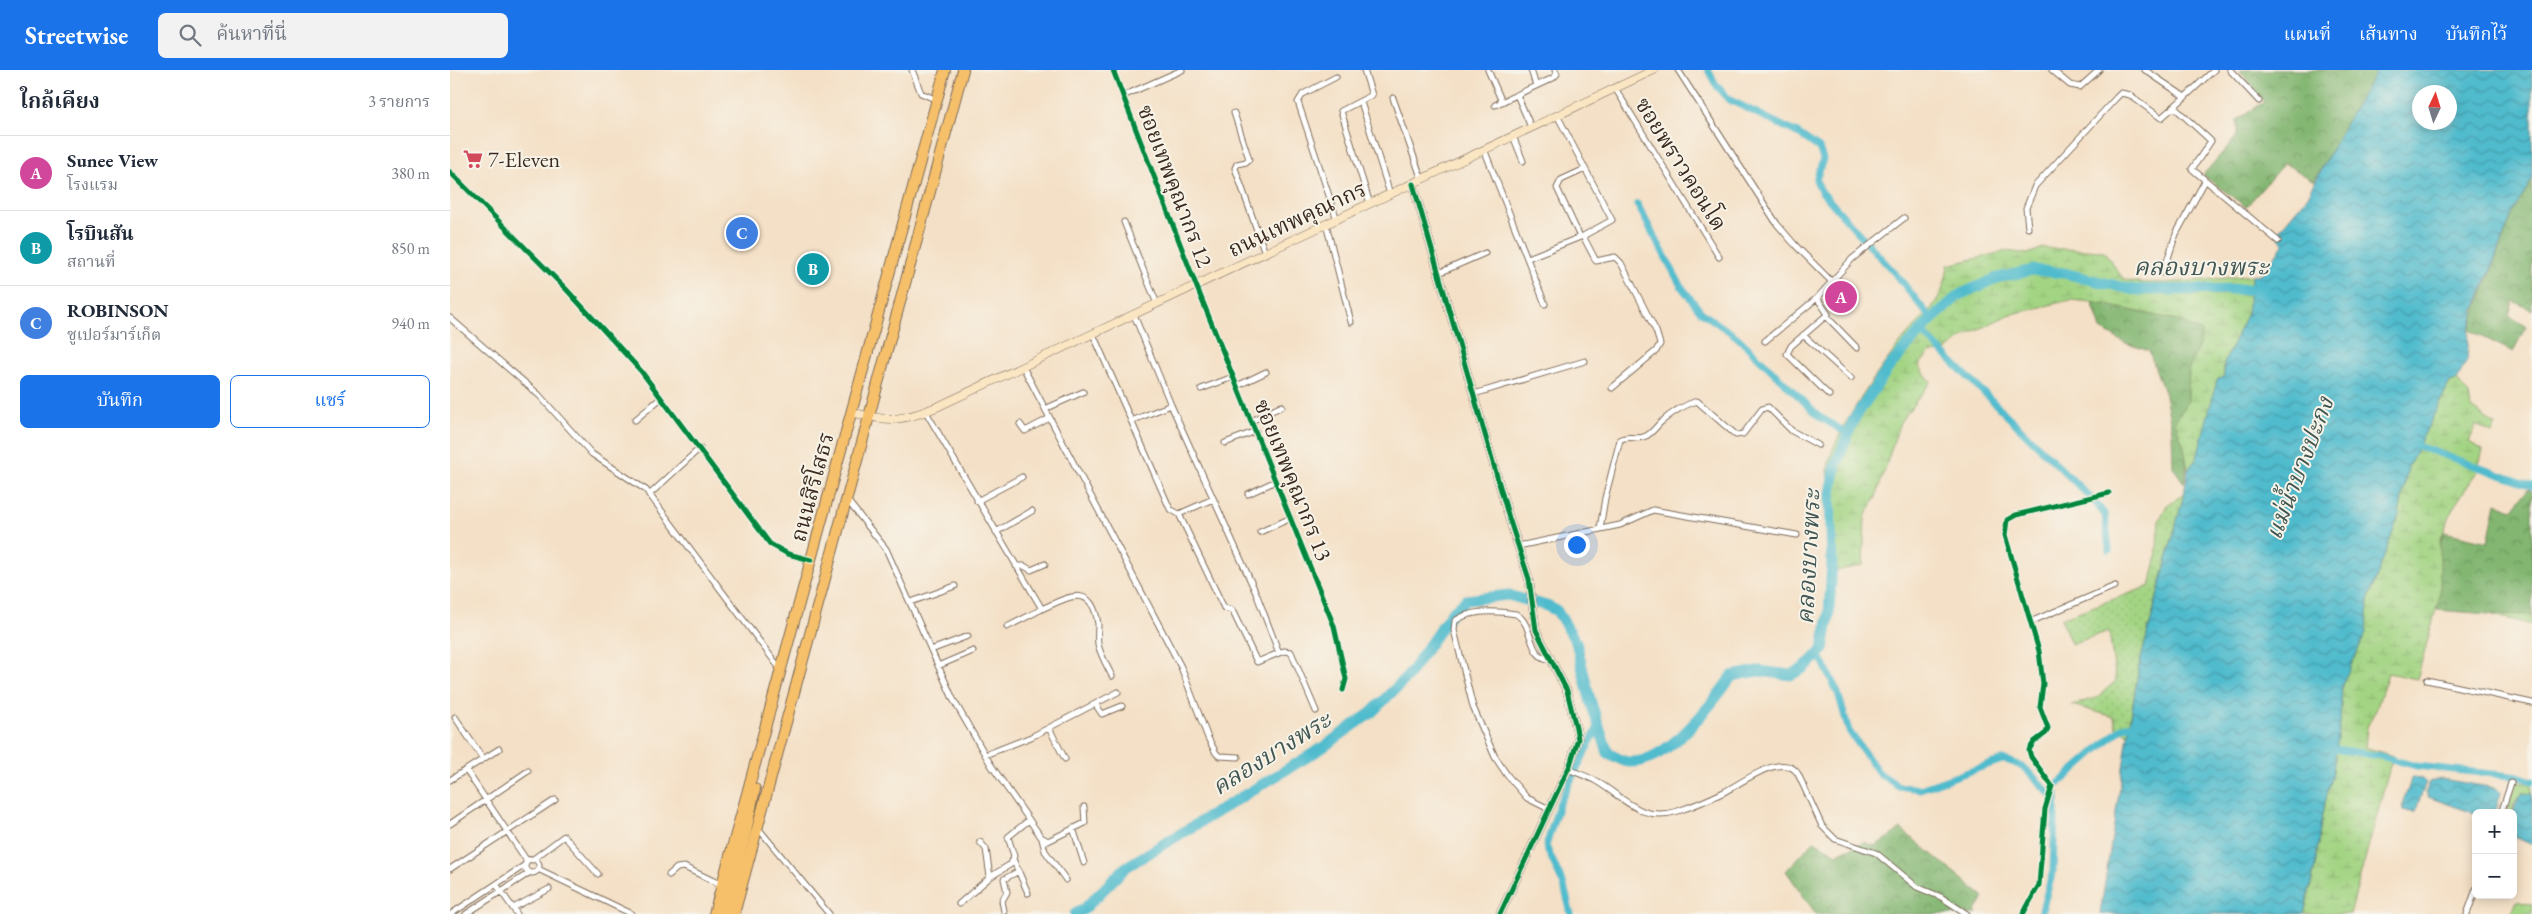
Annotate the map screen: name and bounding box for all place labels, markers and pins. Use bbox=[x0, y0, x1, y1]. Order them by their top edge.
place label: 7-Eleven bbox=[488, 145, 561, 174]
supermarket icon: 7-Eleven bbox=[462, 148, 484, 170]
pin: C bbox=[726, 214, 758, 252]
pin: B bbox=[797, 250, 829, 288]
pin: A bbox=[1825, 278, 1857, 316]

